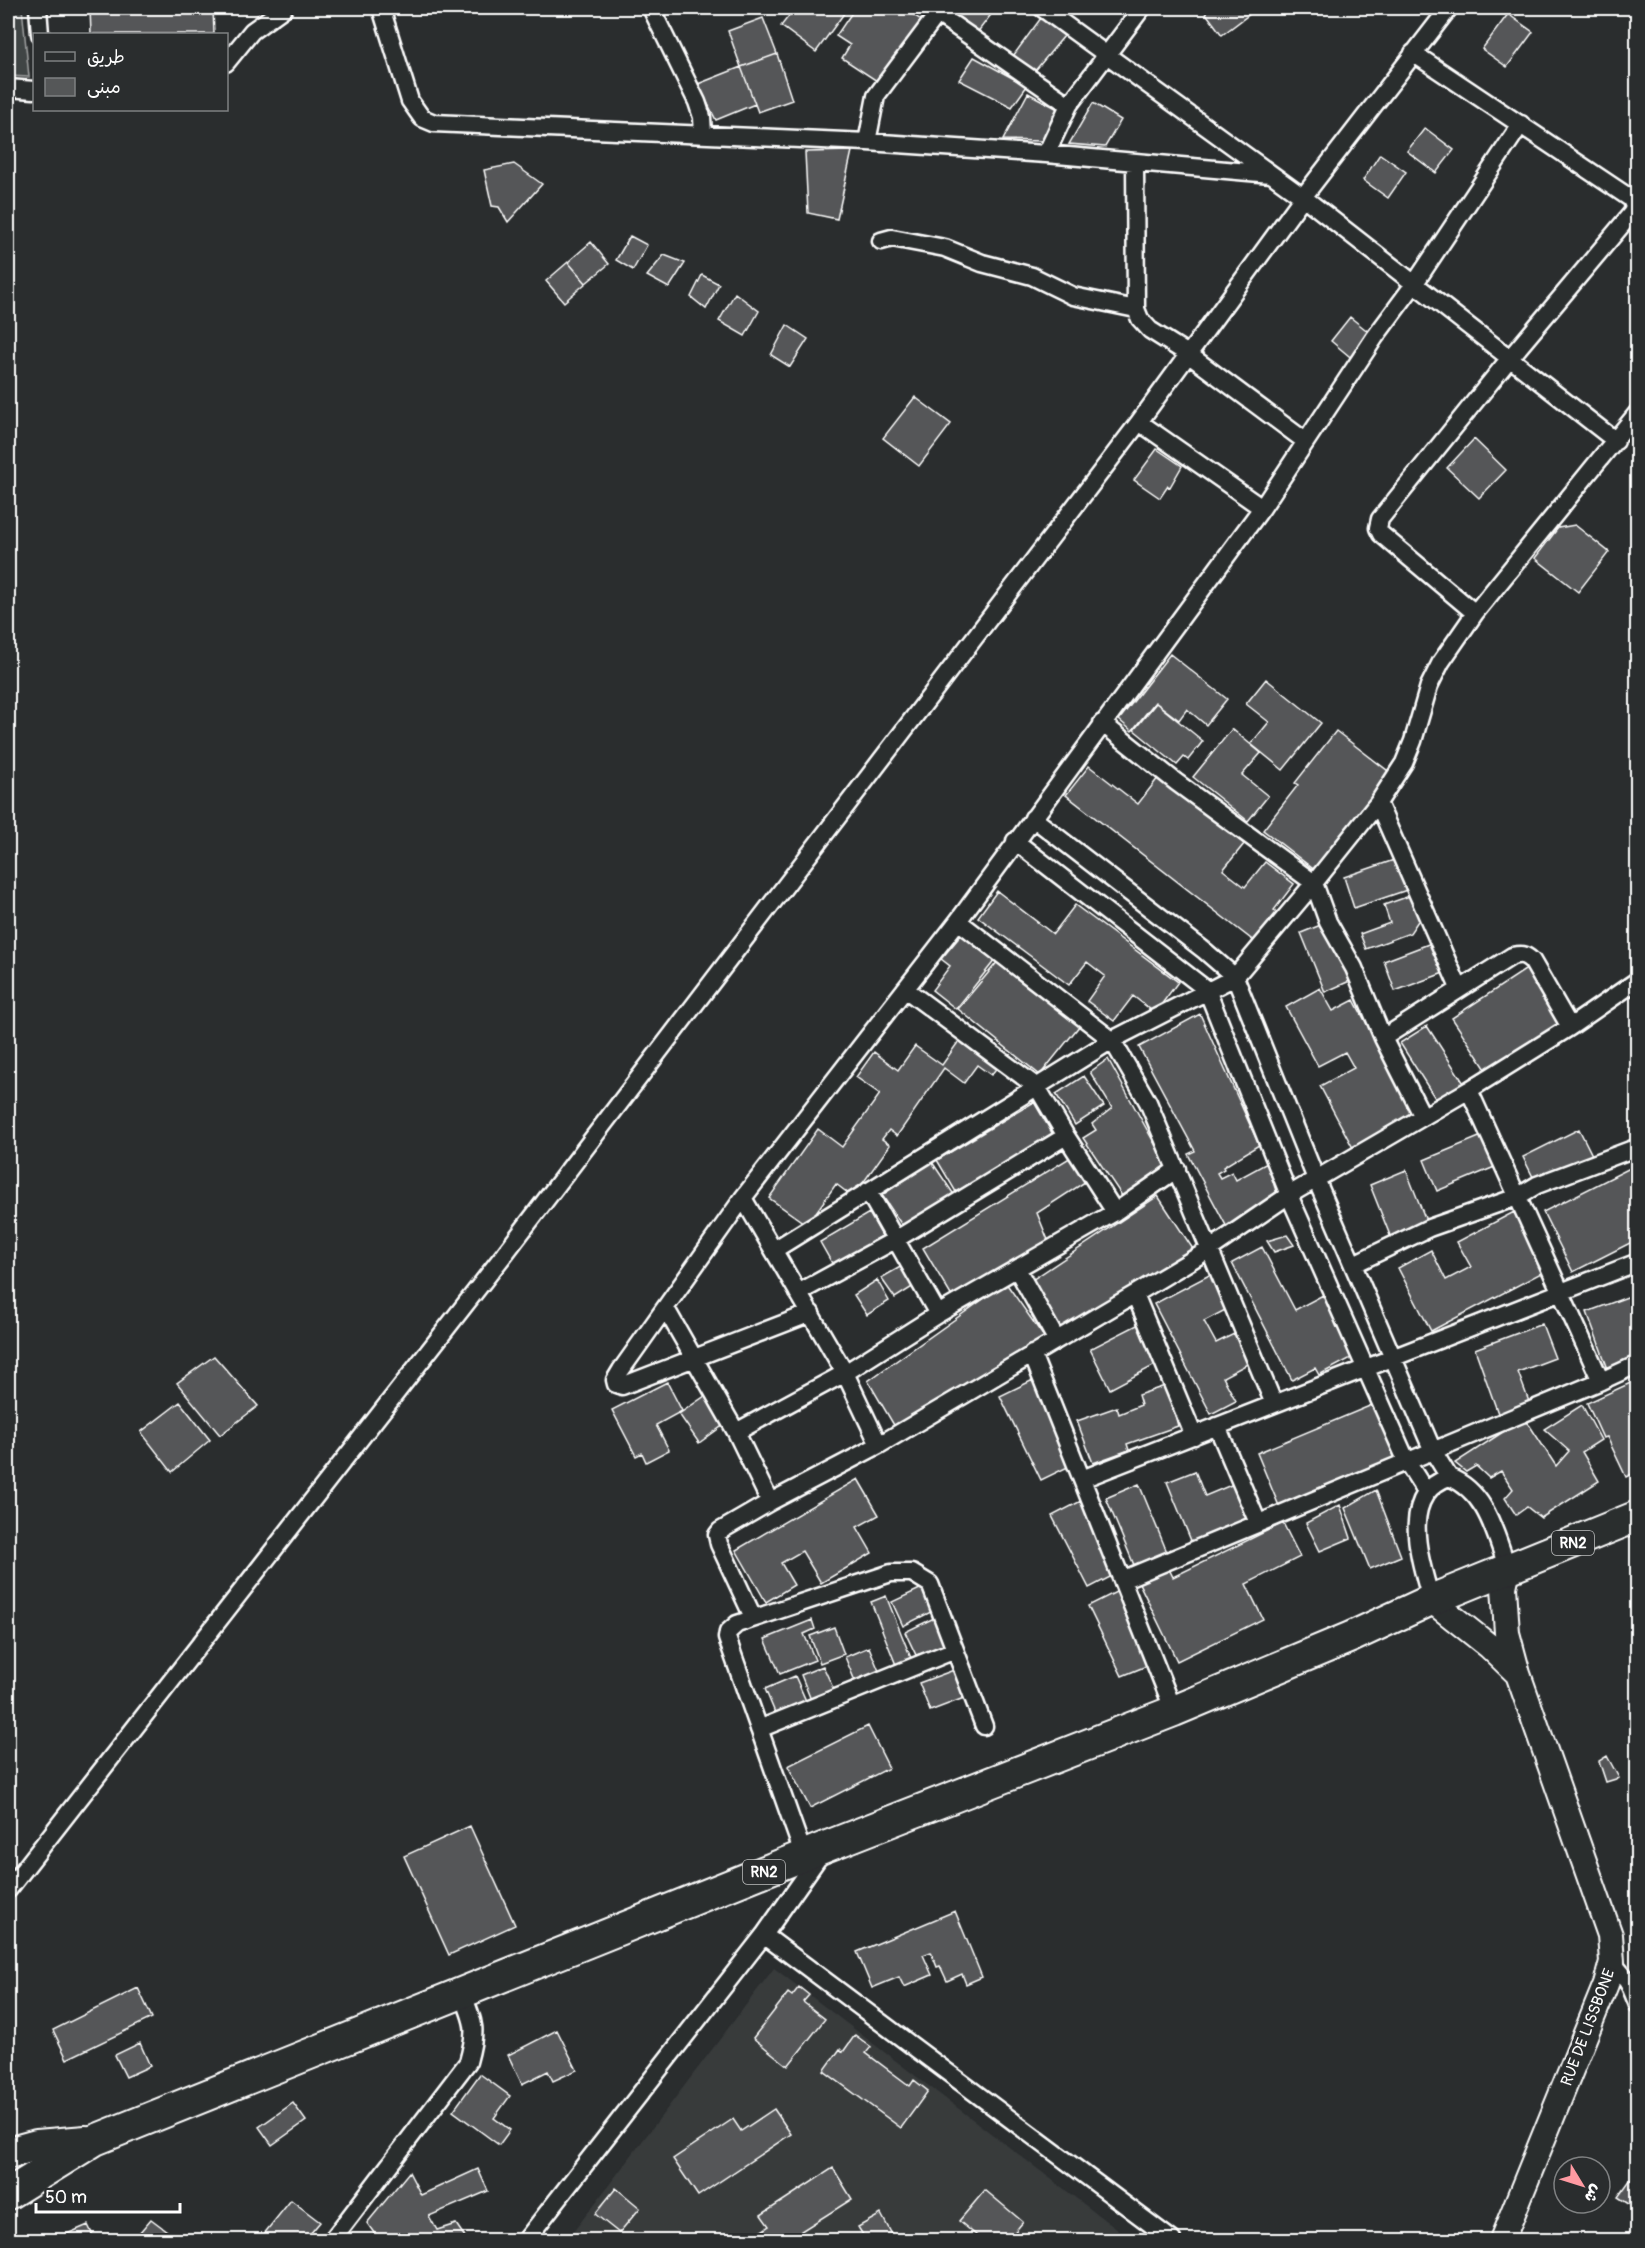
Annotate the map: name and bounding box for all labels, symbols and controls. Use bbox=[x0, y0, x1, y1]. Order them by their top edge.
legend bbox=[33, 33, 228, 111]
text: طريق bbox=[87, 46, 125, 69]
text: مبنى bbox=[87, 76, 121, 99]
road number: RN2 bbox=[1552, 1531, 1594, 1555]
road number: RN2 bbox=[743, 1860, 785, 1884]
street label: RUE DE LISSBONE bbox=[1556, 1966, 1619, 2089]
north arrow bbox=[1552, 2155, 1612, 2215]
scale bar bbox=[36, 2176, 180, 2214]
text: ش bbox=[1580, 2181, 1606, 2207]
text: 50 m bbox=[45, 2186, 87, 2209]

